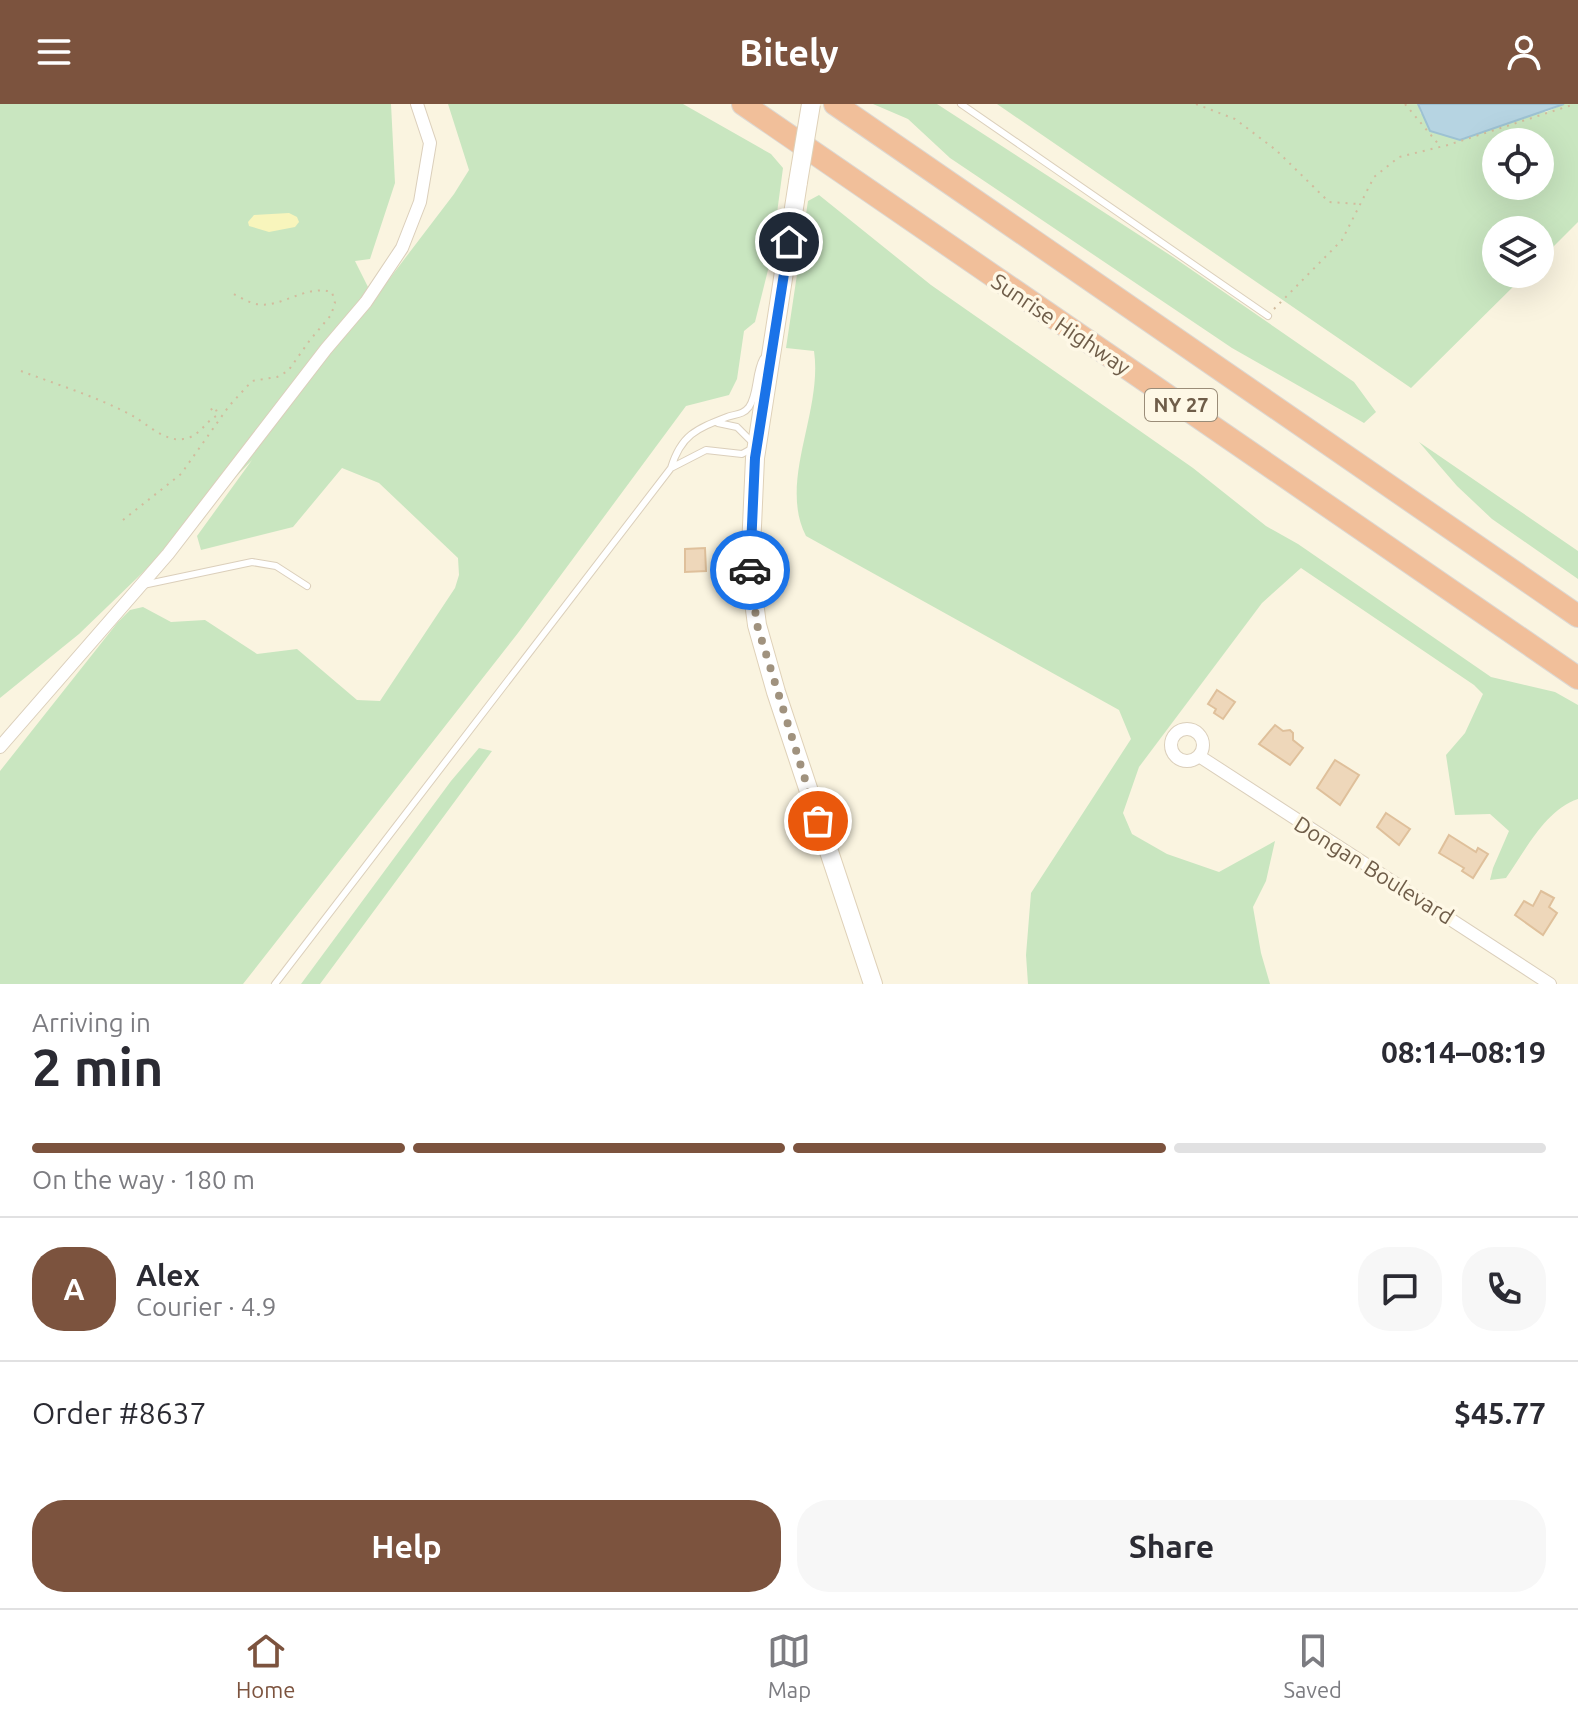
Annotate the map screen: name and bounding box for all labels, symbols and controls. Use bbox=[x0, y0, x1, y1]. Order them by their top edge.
icon: menu bbox=[32, 30, 76, 74]
icon: person bbox=[1502, 30, 1546, 74]
text: Bitely bbox=[739, 32, 839, 73]
map controls bbox=[1482, 128, 1554, 288]
button: locate bbox=[1482, 128, 1554, 200]
pin bbox=[755, 208, 823, 276]
button: layers bbox=[1482, 216, 1554, 288]
icon: home bbox=[767, 220, 811, 264]
street label: Sunrise Highway bbox=[987, 268, 1136, 379]
road number: NY 27 bbox=[1145, 389, 1217, 421]
courier bbox=[710, 530, 790, 610]
icon: car bbox=[728, 548, 772, 592]
pin bbox=[784, 787, 852, 855]
icon: bag bbox=[796, 799, 840, 843]
street label: Dongan Boulevard bbox=[1290, 810, 1459, 929]
text: Arriving in bbox=[32, 1008, 151, 1037]
text: 08:14–08:19 bbox=[1381, 1035, 1546, 1069]
text: 2 min bbox=[32, 1038, 163, 1096]
text: On the way · 180 m bbox=[32, 1165, 255, 1194]
button: chat bbox=[1358, 1247, 1442, 1331]
button: phone bbox=[1462, 1247, 1546, 1331]
text: Alex bbox=[136, 1258, 200, 1292]
text: A bbox=[63, 1272, 85, 1306]
text: Courier · 4.9 bbox=[136, 1292, 276, 1321]
text: Order #8637 bbox=[32, 1396, 206, 1430]
text: $45.77 bbox=[1454, 1396, 1546, 1430]
button: Help bbox=[32, 1500, 781, 1592]
button: Share bbox=[797, 1500, 1546, 1592]
tab: Home bbox=[236, 1629, 295, 1702]
tab: Map bbox=[767, 1629, 811, 1702]
tab: Saved bbox=[1283, 1629, 1342, 1702]

